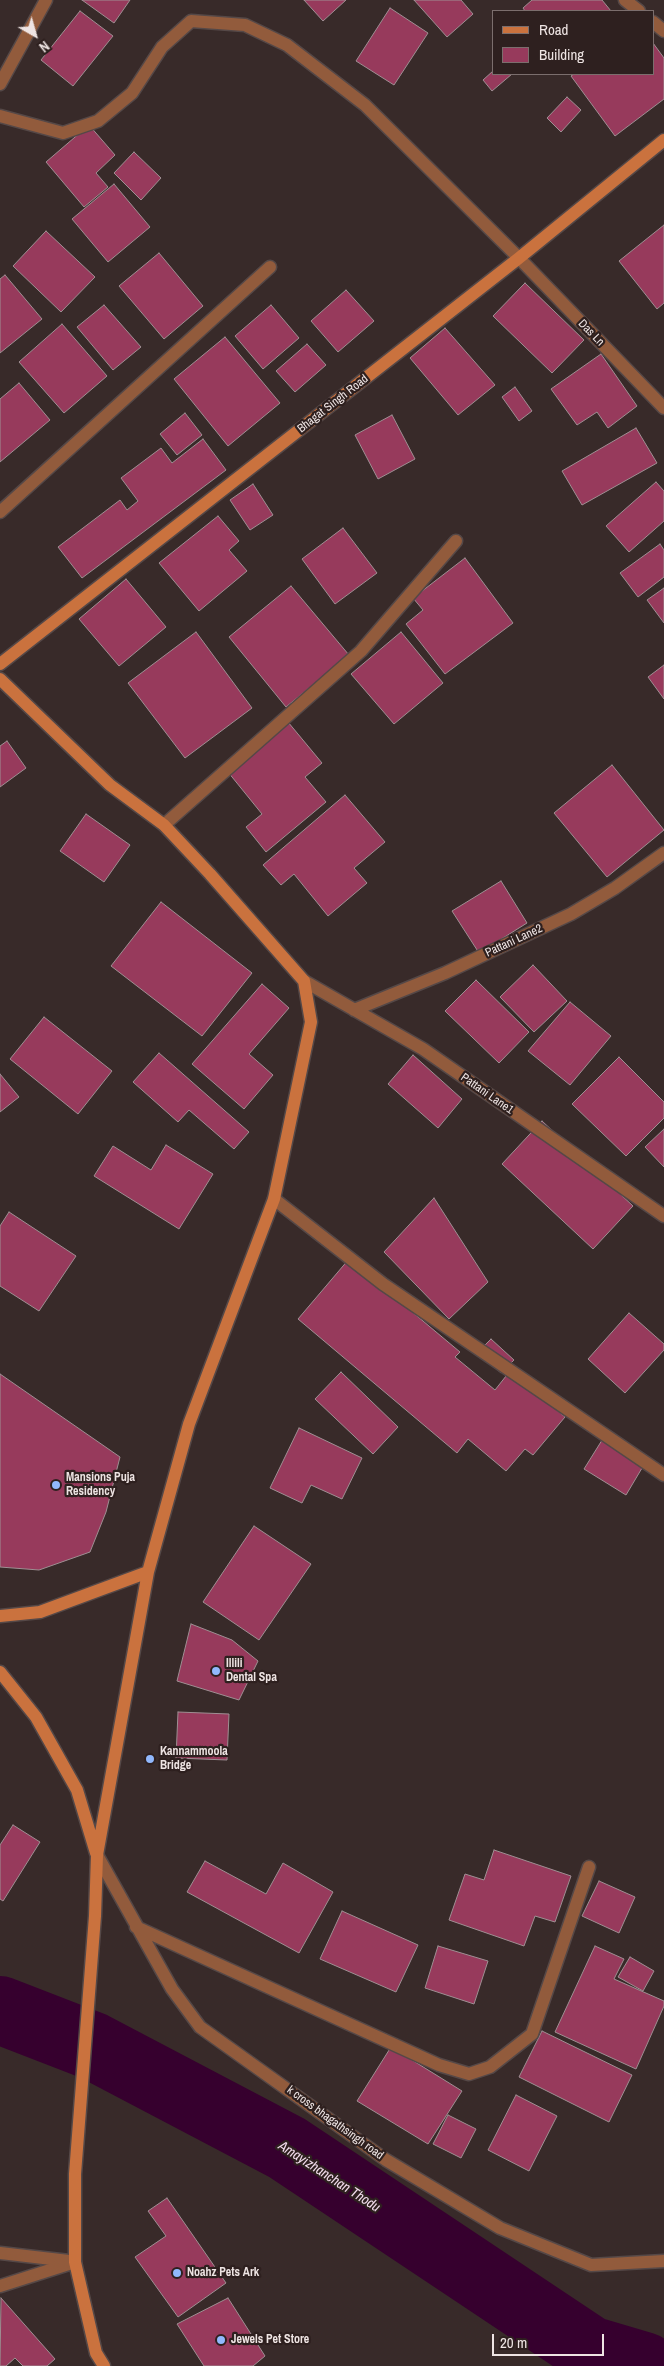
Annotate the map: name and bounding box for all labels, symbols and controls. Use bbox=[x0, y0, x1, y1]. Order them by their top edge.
north arrow bbox=[10, 10, 60, 60]
legend bbox=[492, 10, 654, 75]
text: Road bbox=[539, 19, 568, 40]
text: N bbox=[35, 37, 53, 56]
text: Building bbox=[539, 44, 584, 65]
street label: Das Ln bbox=[575, 317, 607, 349]
street label: Bhagat Singh Road bbox=[295, 372, 371, 436]
street label: Pattani Lane2 bbox=[483, 922, 545, 960]
street label: Pattani Lane1 bbox=[458, 1071, 516, 1117]
place label: Mansions Puja Residency bbox=[66, 1471, 135, 1499]
marker: Mansions Puja Residency bbox=[50, 1479, 62, 1491]
place label: Illili Dental Spa bbox=[226, 1657, 277, 1685]
marker: Illili Dental Spa bbox=[210, 1665, 222, 1677]
place label: Kannammoola Bridge bbox=[160, 1745, 228, 1773]
marker: Kannammoola Bridge bbox=[144, 1753, 156, 1765]
street label: k cross bhagathsingh road bbox=[284, 2083, 386, 2163]
water label: Amayizhanchan Thodu bbox=[275, 2138, 383, 2216]
place label: Noahz Pets Ark bbox=[187, 2266, 259, 2280]
marker: Noahz Pets Ark bbox=[171, 2267, 183, 2279]
scale bar bbox=[494, 2324, 606, 2356]
text: 20 m bbox=[500, 2332, 527, 2353]
place label: Jewels Pet Store bbox=[231, 2333, 309, 2347]
marker: Jewels Pet Store bbox=[215, 2334, 227, 2346]

